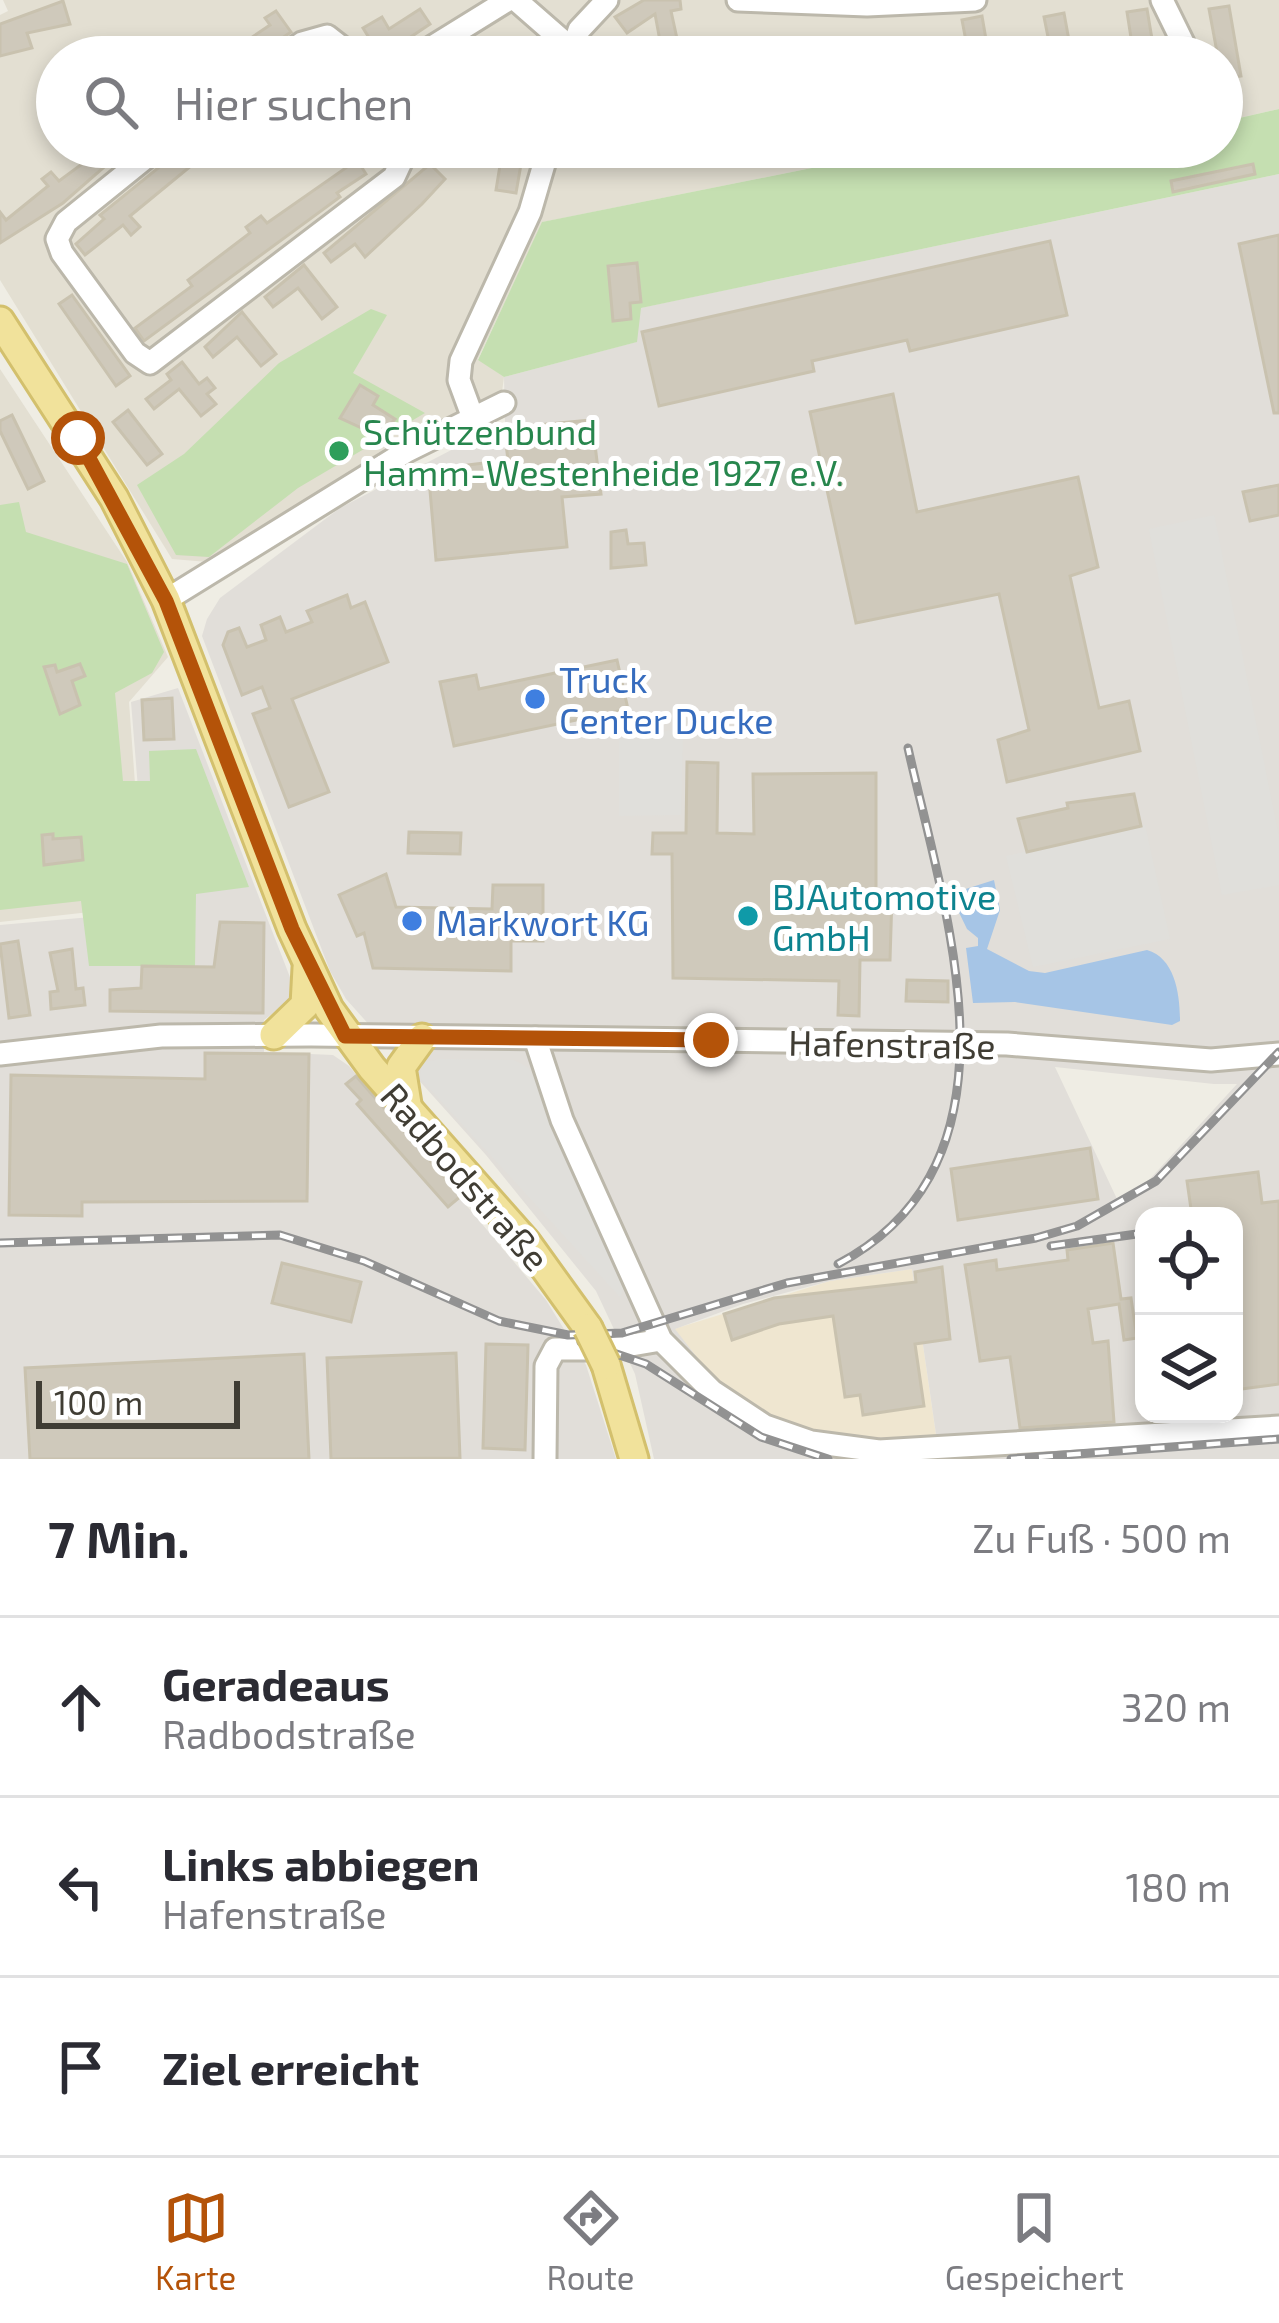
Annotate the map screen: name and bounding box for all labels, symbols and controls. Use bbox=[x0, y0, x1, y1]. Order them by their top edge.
search box bbox=[36, 36, 1243, 168]
icon: search bbox=[78, 69, 144, 135]
text: Hier suchen bbox=[174, 75, 414, 129]
place label: Schützenbund Hamm-Westenheide 1927 e.V. bbox=[363, 409, 844, 493]
route start bbox=[51, 411, 105, 465]
marker: Schützenbund Hamm-Westenheide 1927 e.V. bbox=[326, 438, 352, 464]
place label: Truck Center Ducke bbox=[559, 657, 774, 741]
marker: Truck Center Ducke bbox=[522, 686, 548, 712]
place label: BJAutomotive GmbH bbox=[772, 874, 996, 958]
place label: Markwort KG bbox=[436, 900, 649, 943]
marker: BJAutomotive GmbH bbox=[735, 903, 761, 929]
marker: Markwort KG bbox=[399, 908, 425, 934]
route end bbox=[684, 1013, 738, 1067]
street label: Hafenstraße bbox=[788, 1020, 996, 1066]
street label: Radbodstraße bbox=[373, 1074, 559, 1278]
map controls bbox=[1135, 1207, 1243, 1423]
button: locate bbox=[1135, 1207, 1243, 1315]
button: layers bbox=[1135, 1315, 1243, 1423]
scale bar bbox=[36, 1375, 240, 1428]
text: 100 m bbox=[54, 1382, 143, 1422]
text: 7 Min. bbox=[48, 1507, 190, 1568]
text: Zu Fuß · 500 m bbox=[972, 1514, 1231, 1561]
text: Geradeaus bbox=[162, 1656, 390, 1710]
icon: ahead bbox=[48, 1674, 114, 1740]
text: 320 m bbox=[1121, 1683, 1231, 1730]
text: Radbodstraße bbox=[162, 1710, 416, 1757]
text: Links abbiegen bbox=[162, 1836, 480, 1890]
icon: left bbox=[48, 1854, 114, 1920]
text: 180 m bbox=[1125, 1863, 1231, 1910]
text: Hafenstraße bbox=[162, 1890, 387, 1937]
icon: arrive bbox=[48, 2034, 114, 2100]
text: Ziel erreicht bbox=[162, 2040, 419, 2094]
tab: Karte bbox=[155, 2185, 236, 2297]
tab: Route bbox=[546, 2185, 635, 2297]
tab: Gespeichert bbox=[945, 2185, 1124, 2297]

